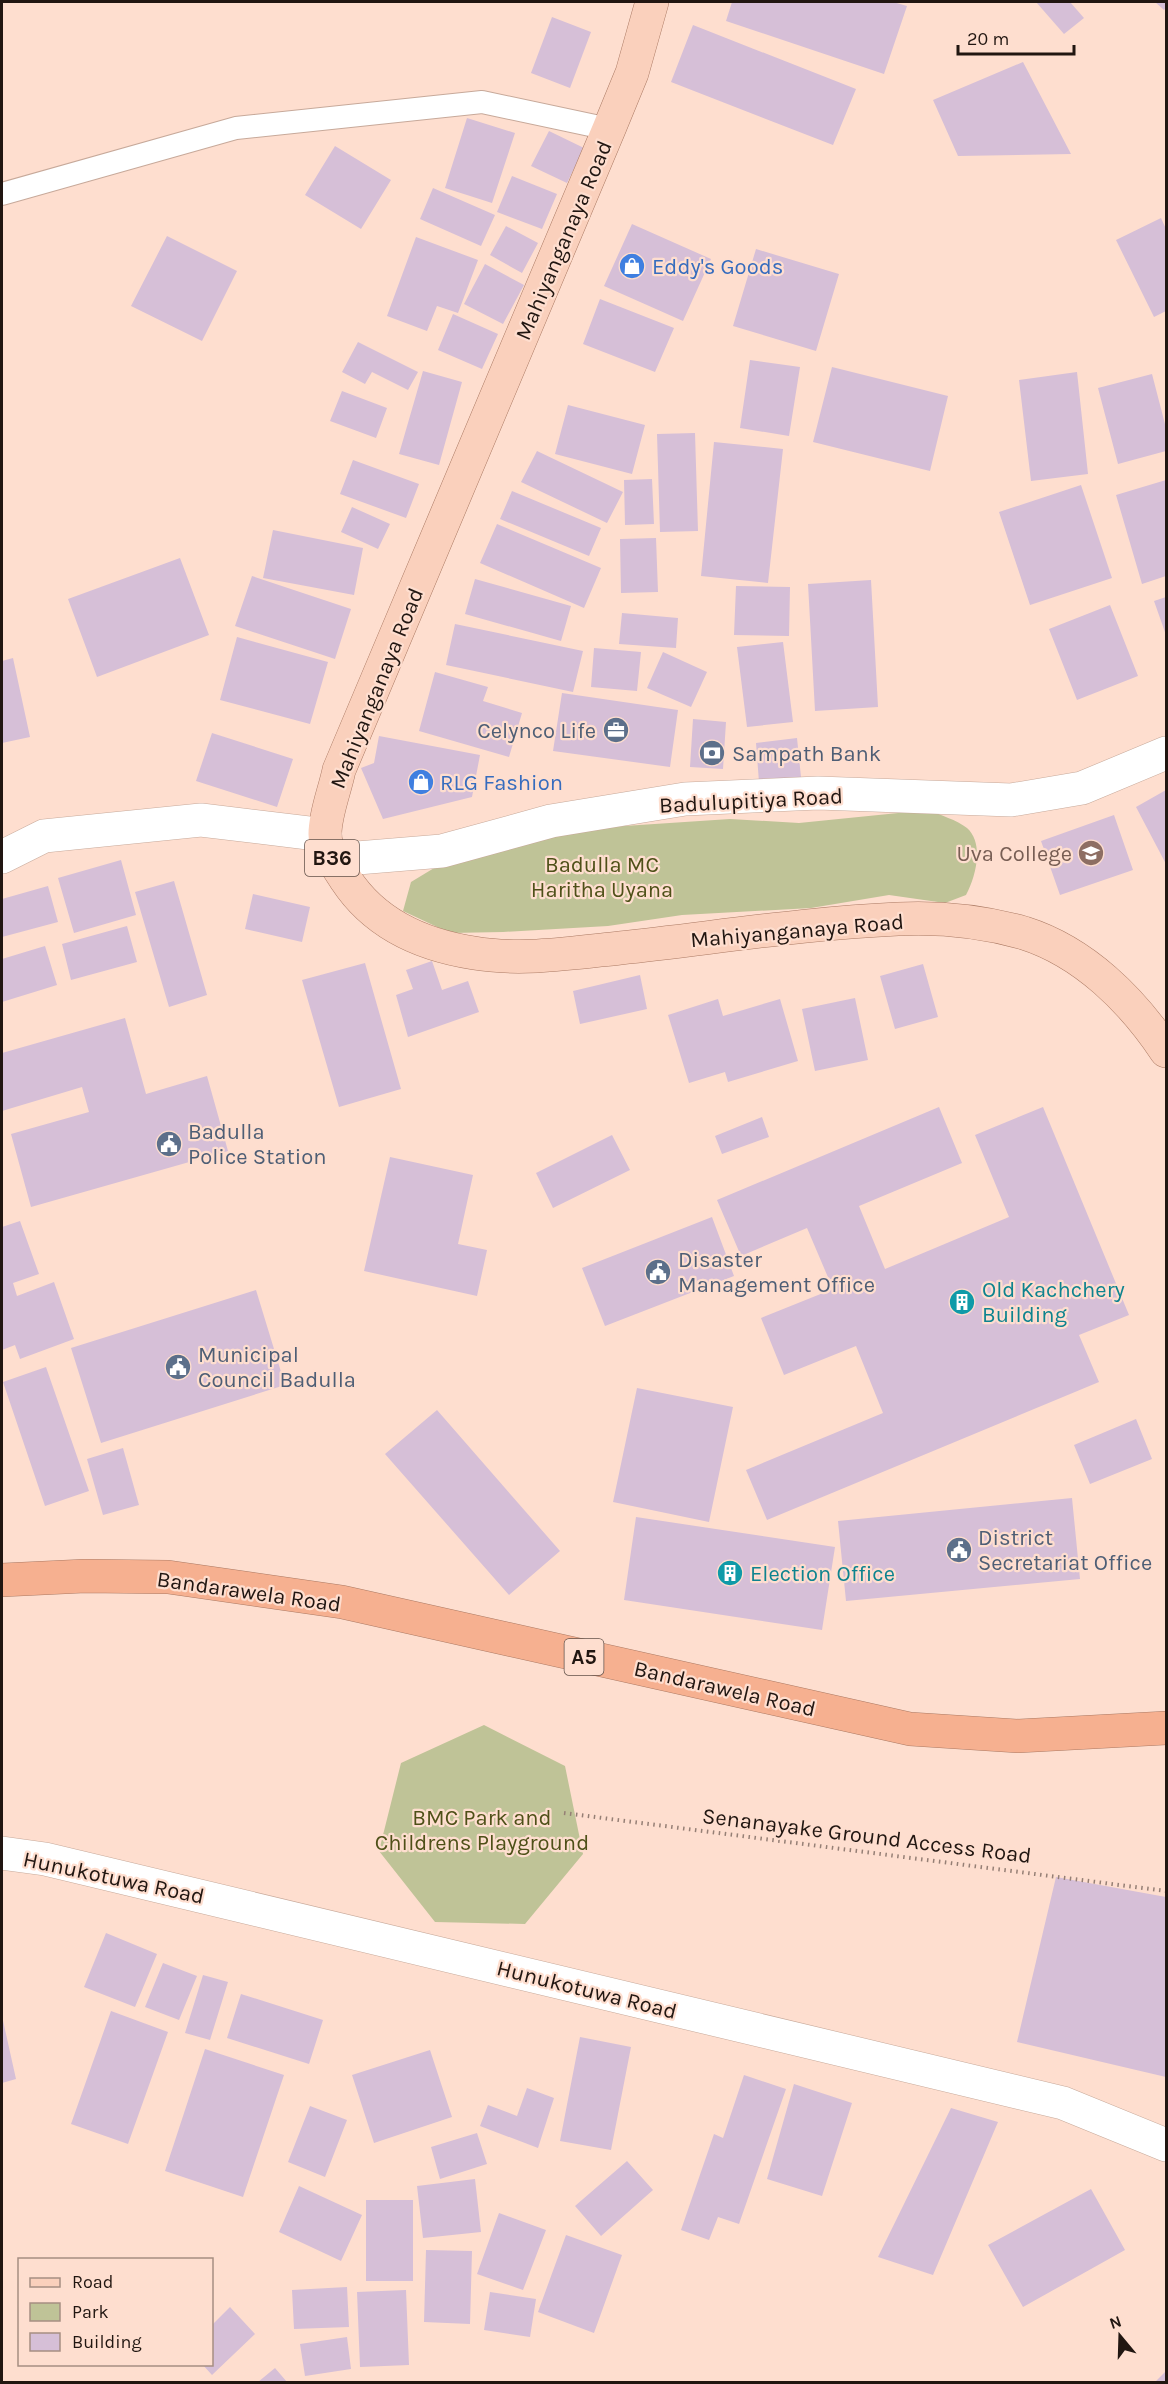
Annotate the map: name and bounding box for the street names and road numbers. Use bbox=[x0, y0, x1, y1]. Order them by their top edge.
street label: Mahiyanganaya Road bbox=[510, 137, 618, 344]
street label: Mahiyanganaya Road bbox=[325, 584, 429, 793]
street label: Badulupitiya Road bbox=[658, 783, 844, 819]
road number: B36 bbox=[305, 840, 359, 876]
street label: Mahiyanganaya Road bbox=[689, 909, 905, 953]
street label: Bandarawela Road bbox=[155, 1566, 343, 1618]
road number: A5 bbox=[564, 1639, 604, 1675]
street label: Bandarawela Road bbox=[631, 1655, 818, 1723]
street label: Senanayake Ground Access Road bbox=[701, 1803, 1033, 1869]
street label: Hunukotuwa Road bbox=[21, 1846, 207, 1910]
street label: Hunukotuwa Road bbox=[494, 1955, 679, 2025]

